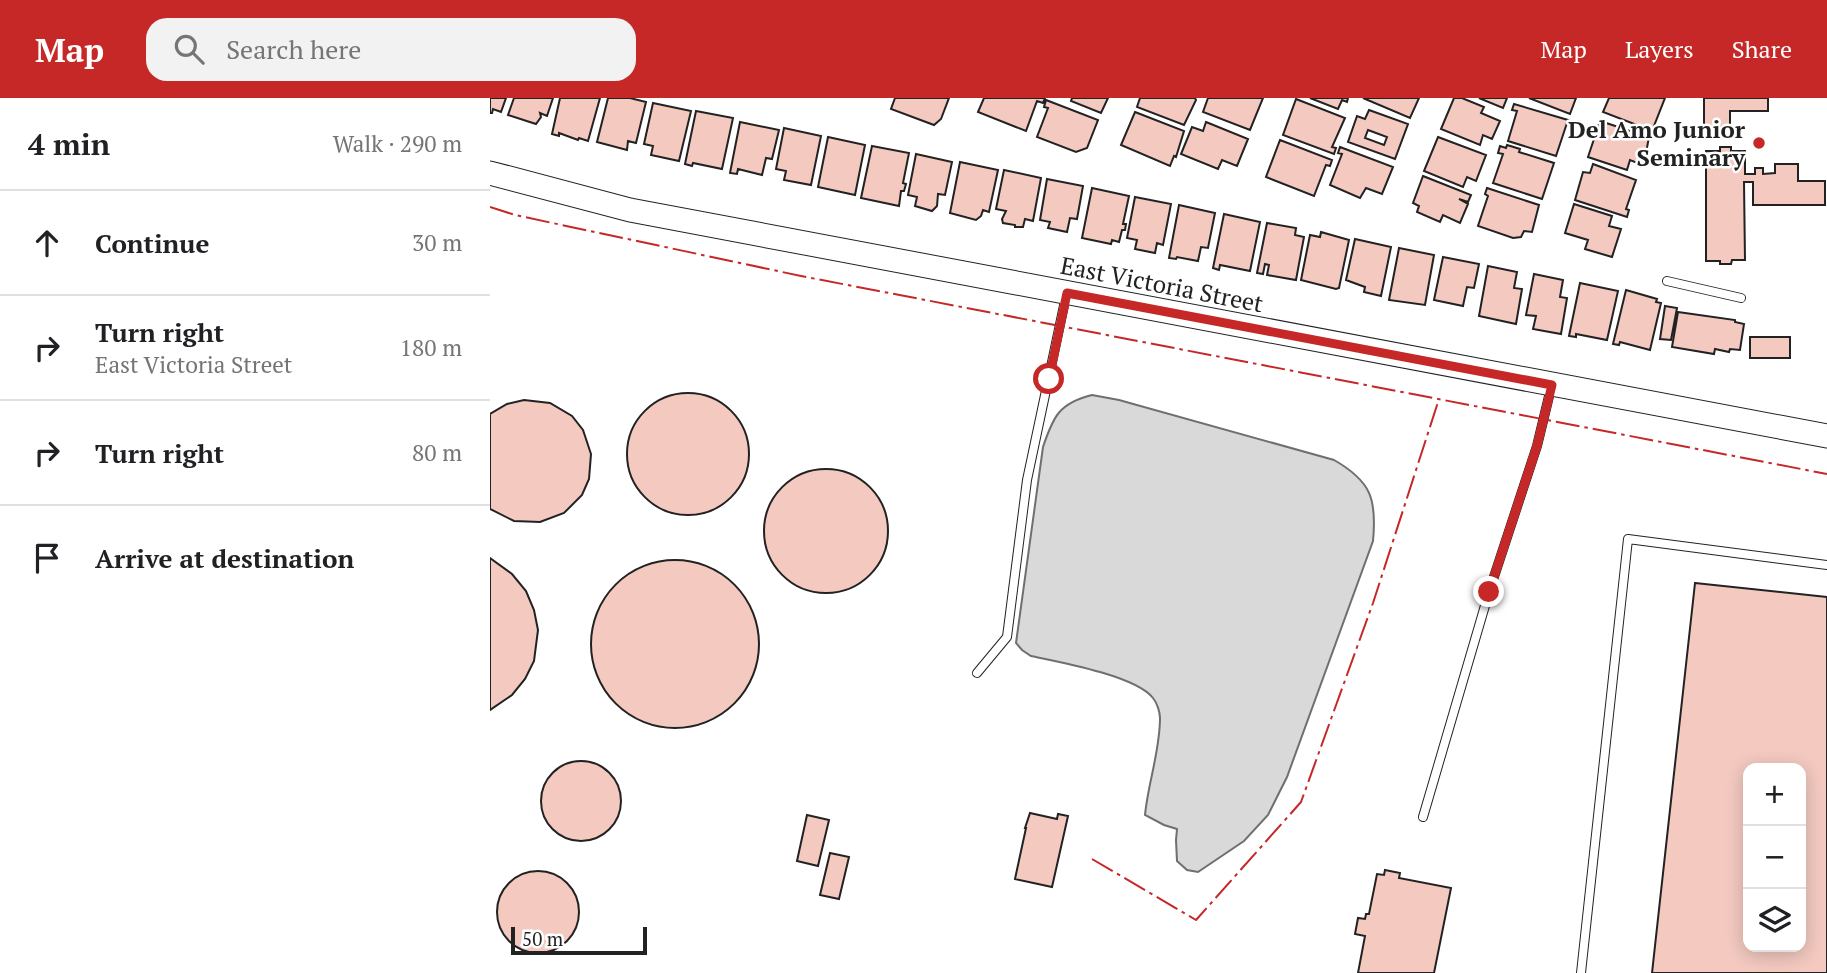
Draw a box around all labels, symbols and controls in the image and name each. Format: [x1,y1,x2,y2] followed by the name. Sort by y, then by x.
[146,18,636,81] search box
[35,28,104,71] text: Map
[170,30,208,68] icon: search
[226,32,361,66] text: Search here
[1540,33,1587,65] text: Map
[1625,33,1694,65] text: Layers
[1732,33,1792,65] text: Share
[1568,113,1746,173] place label: Del Amo Junior Seminary
[28,124,110,164] text: 4 min
[333,128,462,159] text: Walk · 290 m
[1751,135,1767,151] marker: Del Amo Junior Seminary
[28,224,66,262] icon: ahead
[95,226,209,260] text: Continue
[412,227,462,258] text: 30 m
[1058,249,1266,319] street label: East Victoria Street
[95,315,224,349] text: Turn right
[28,329,66,367] icon: right
[400,332,462,363] text: 180 m
[95,349,292,380] text: East Victoria Street
[1033,363,1064,394] route start
[28,434,66,472] icon: right
[95,436,224,470] text: Turn right
[412,437,462,468] text: 80 m
[28,539,66,577] icon: arrive
[95,541,354,575] text: Arrive at destination
[1473,576,1504,607] route end
[1743,763,1806,952] map controls
[1743,763,1806,826] button: +
[1743,826,1806,889] button: −
[1743,889,1806,952] button: layers
[511,924,648,956] scale bar
[522,926,563,951] text: 50 m

